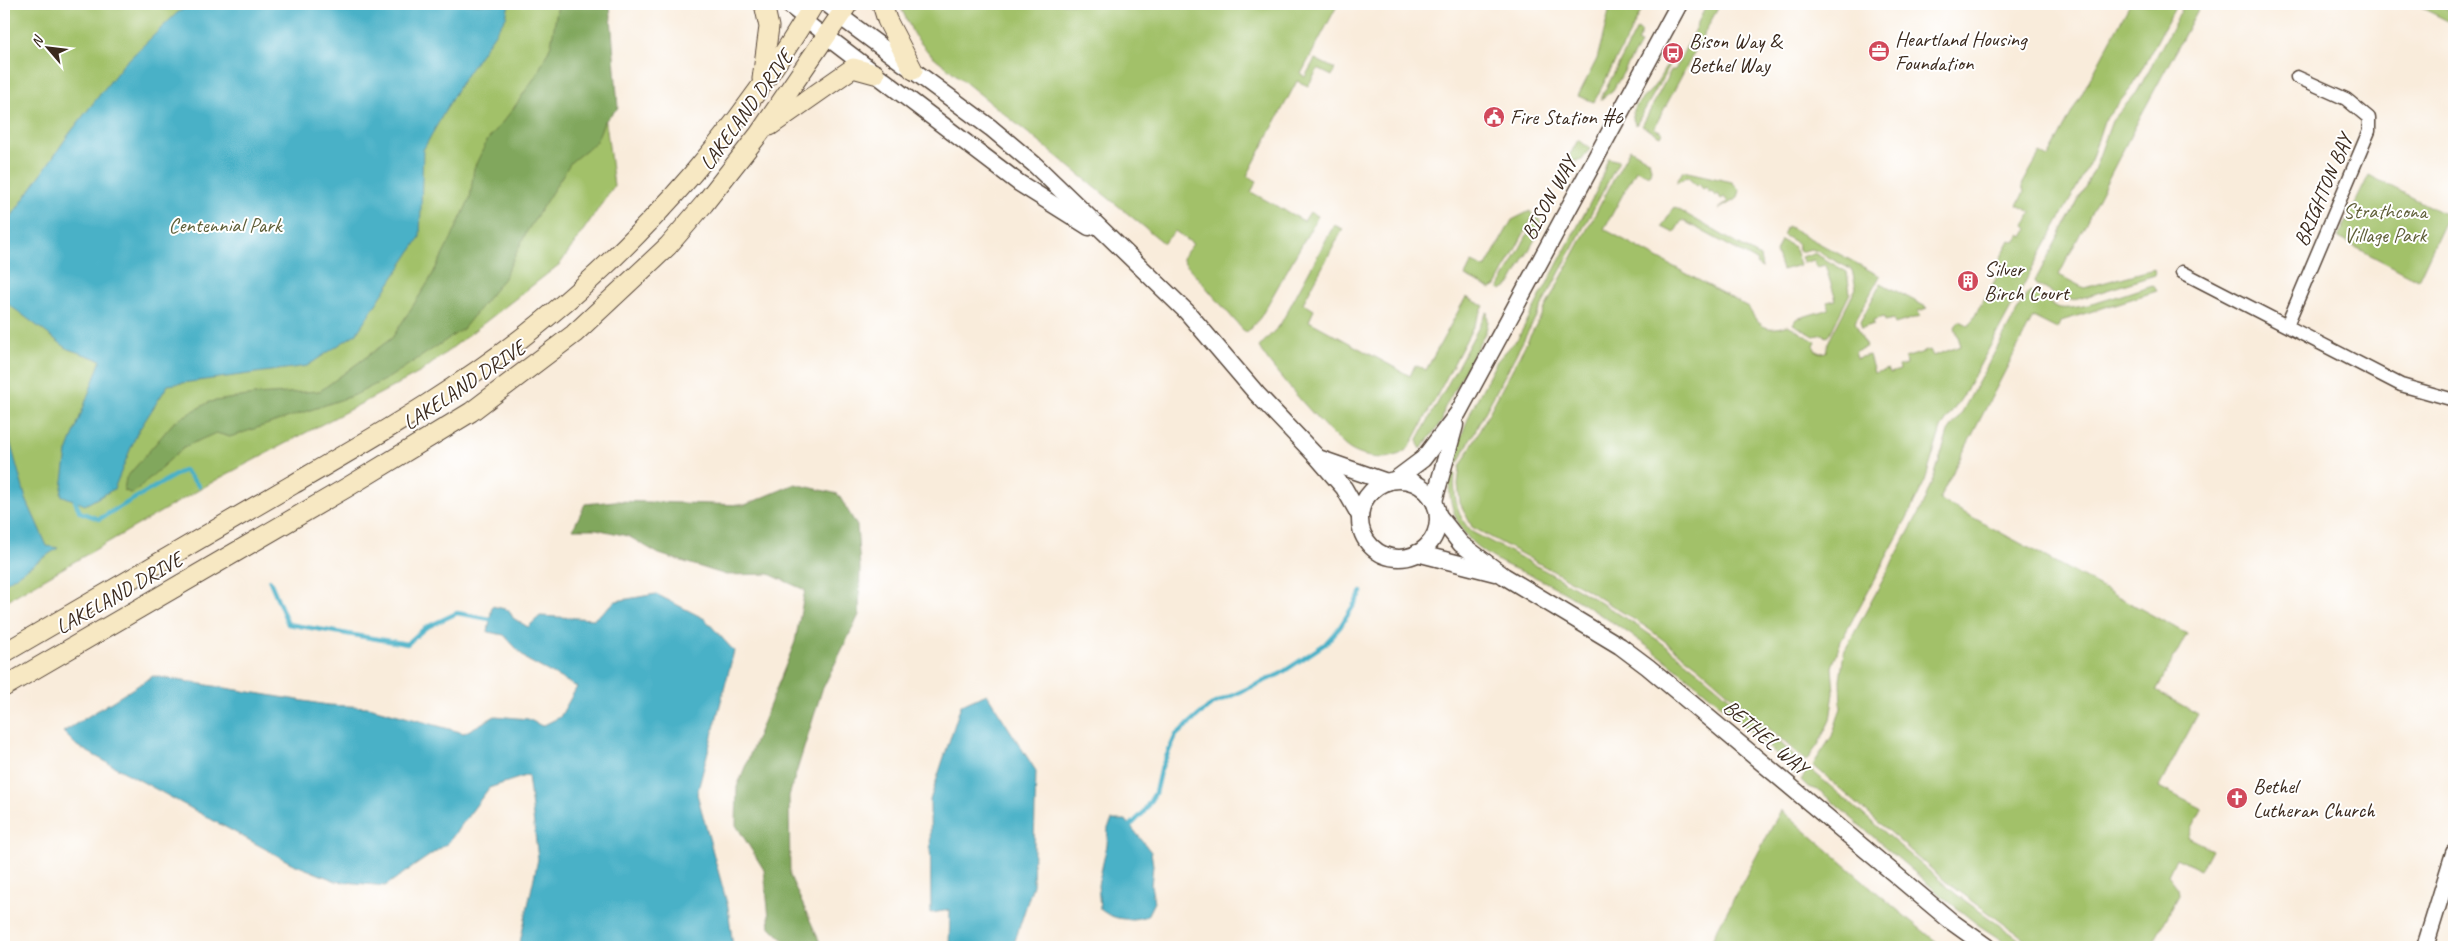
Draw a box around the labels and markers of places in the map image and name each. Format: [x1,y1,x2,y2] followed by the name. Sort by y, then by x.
[1895,26,2028,76] place label: Heartland Housing Foundation
[1689,28,1783,78] place label: Bison Way & Bethel Way
[1867,39,1891,63] office icon: Heartland Housing Foundation
[1661,41,1685,65] bus stop icon: Bison Way & Bethel Way
[1510,104,1623,130] place label: Fire Station #6
[1482,105,1506,129] public building icon: Fire Station #6
[1984,256,2070,306] place label: Silver Birch Court
[1956,269,1980,293] building icon: Silver Birch Court
[2253,773,2376,823] place label: Bethel Lutheran Church
[2225,786,2249,810] church icon: Bethel Lutheran Church

